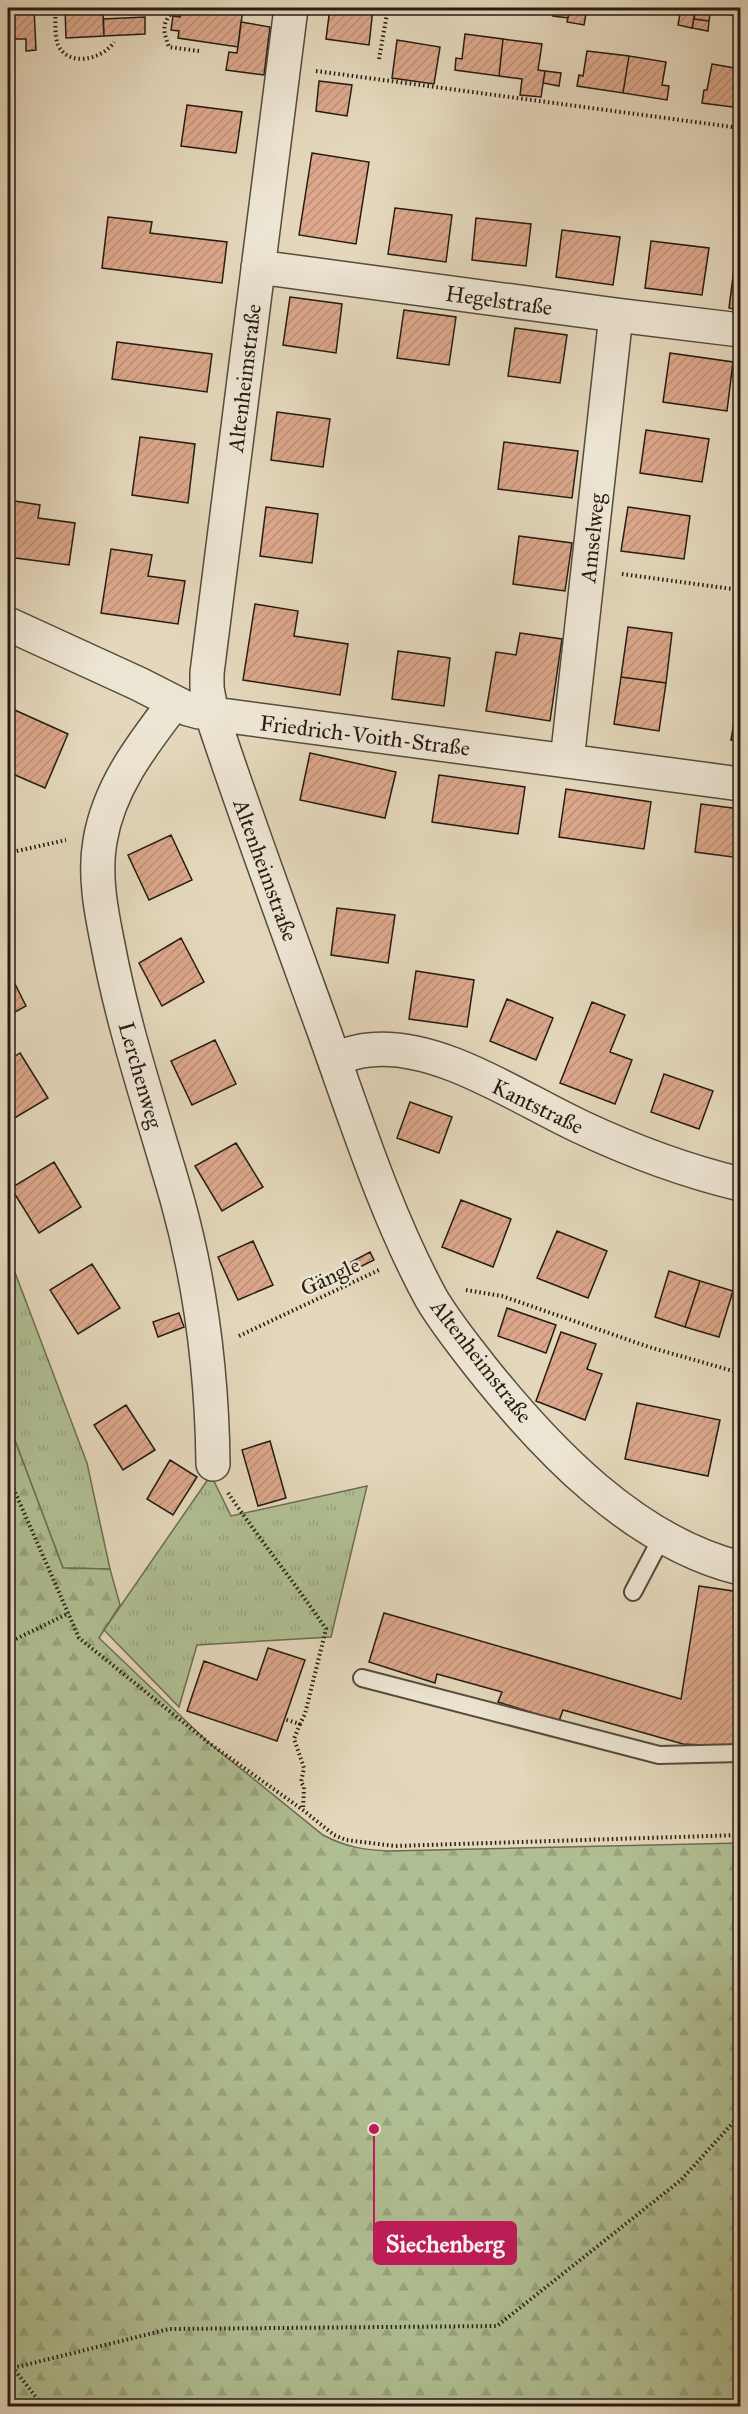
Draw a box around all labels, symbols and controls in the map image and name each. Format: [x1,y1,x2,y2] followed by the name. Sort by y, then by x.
[444,280,554,321] street label: Hegelstraße
[222,302,267,455] street label: Altenheimstraße
[574,491,611,585] street label: Amselweg
[258,709,472,762] street label: Friedrich-Voith-Straße
[227,794,304,945] street label: Altenheimstraße
[112,1019,169,1132] street label: Lerchenweg
[488,1073,588,1140] street label: Kantstraße
[296,1251,364,1302] street label: Gängle
[424,1293,538,1428] street label: Altenheimstraße
[374,2222,516,2264] callout: Siechenberg
[386,2229,505,2259] text: Siechenberg

